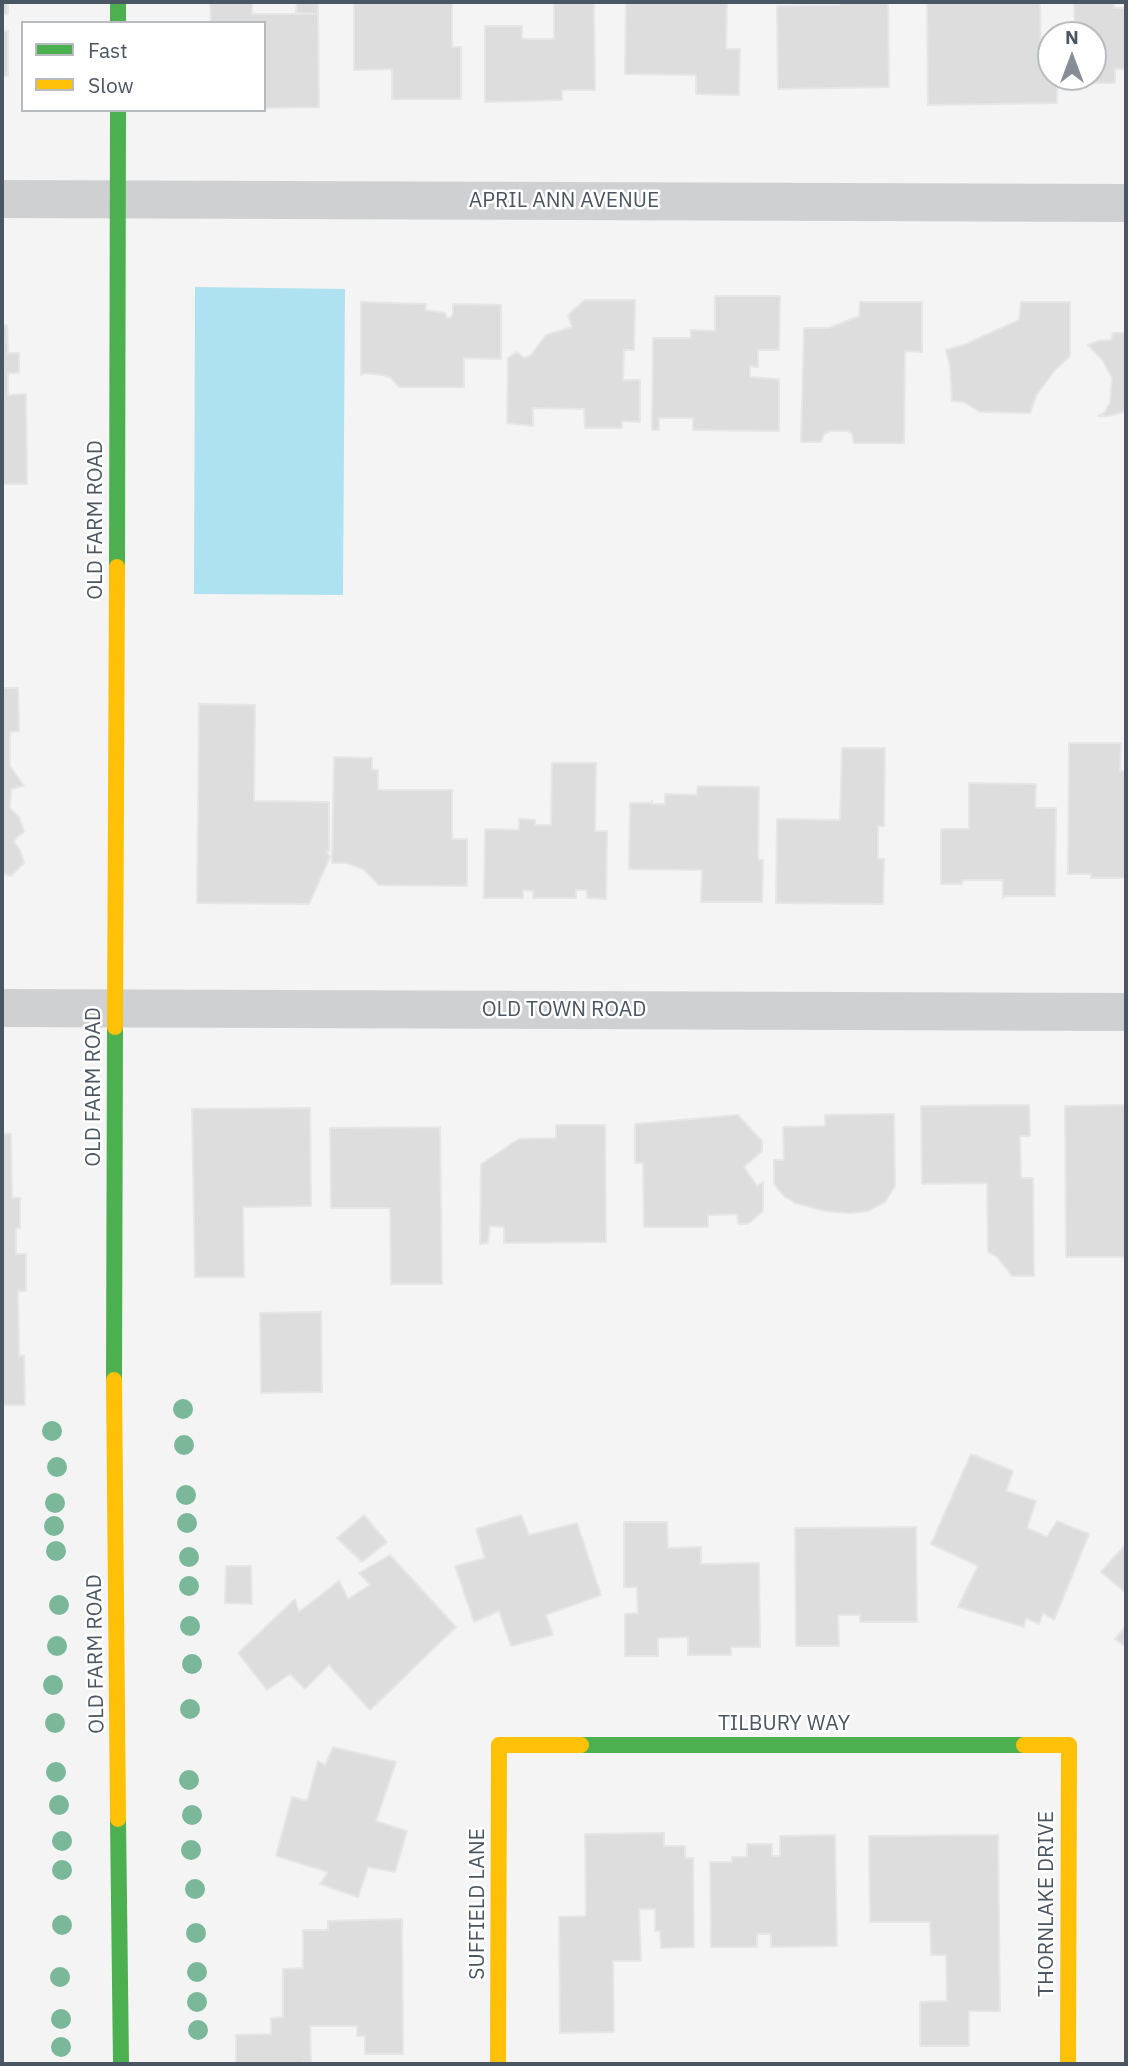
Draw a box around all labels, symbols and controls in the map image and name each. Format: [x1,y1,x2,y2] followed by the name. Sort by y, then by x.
[21,21,266,112] legend
[1037,21,1107,91] north arrow
[1065,25,1079,49] text: N
[88,36,128,64] text: Fast
[88,71,134,99] text: Slow
[469,188,659,214] street label: APRIL ANN AVENUE
[83,440,109,600] street label: OLD FARM ROAD
[482,997,646,1023] street label: OLD TOWN ROAD
[81,1007,107,1167] street label: OLD FARM ROAD
[82,1574,110,1734] street label: OLD FARM ROAD
[718,1711,850,1737] street label: TILBURY WAY
[1034,1811,1060,1997] street label: THORNLAKE DRIVE
[465,1828,491,1980] street label: SUFFIELD LANE

